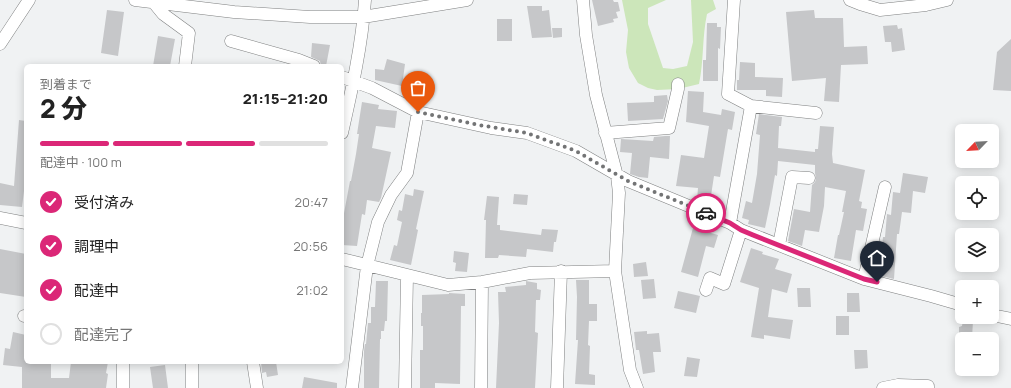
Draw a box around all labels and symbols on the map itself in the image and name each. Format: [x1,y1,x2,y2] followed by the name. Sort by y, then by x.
[401,71,435,112] pin
[955,124,999,168] north arrow
[686,193,726,233] courier
[860,241,894,282] pin

